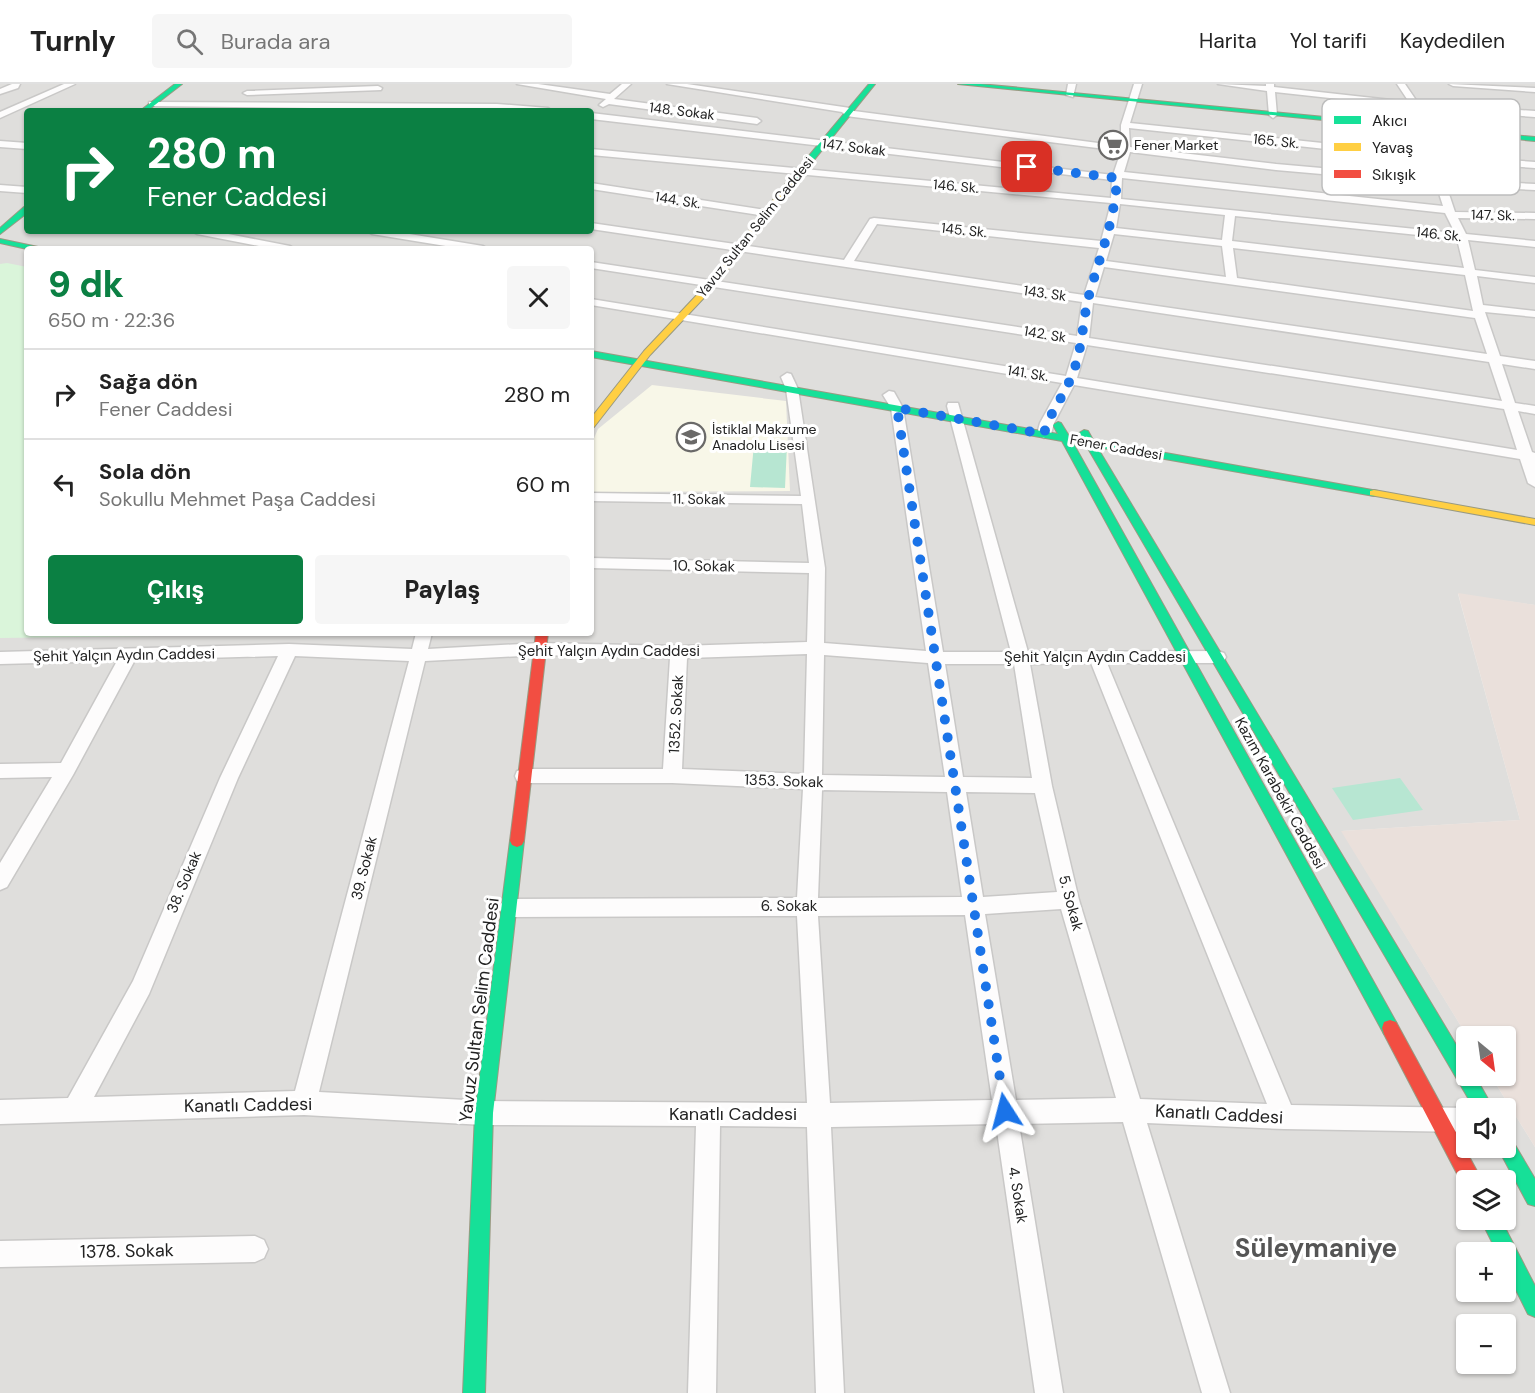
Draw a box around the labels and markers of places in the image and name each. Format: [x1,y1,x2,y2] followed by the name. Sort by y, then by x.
[1097,129,1129,161] supermarket icon: Fener Market
[1134,136,1218,154] place label: Fener Market
[1001,141,1052,192] pin
[712,420,817,454] place label: İstiklal Makzume Anadolu Lisesi
[675,421,707,453] school or university icon: İstiklal Makzume Anadolu Lisesi

